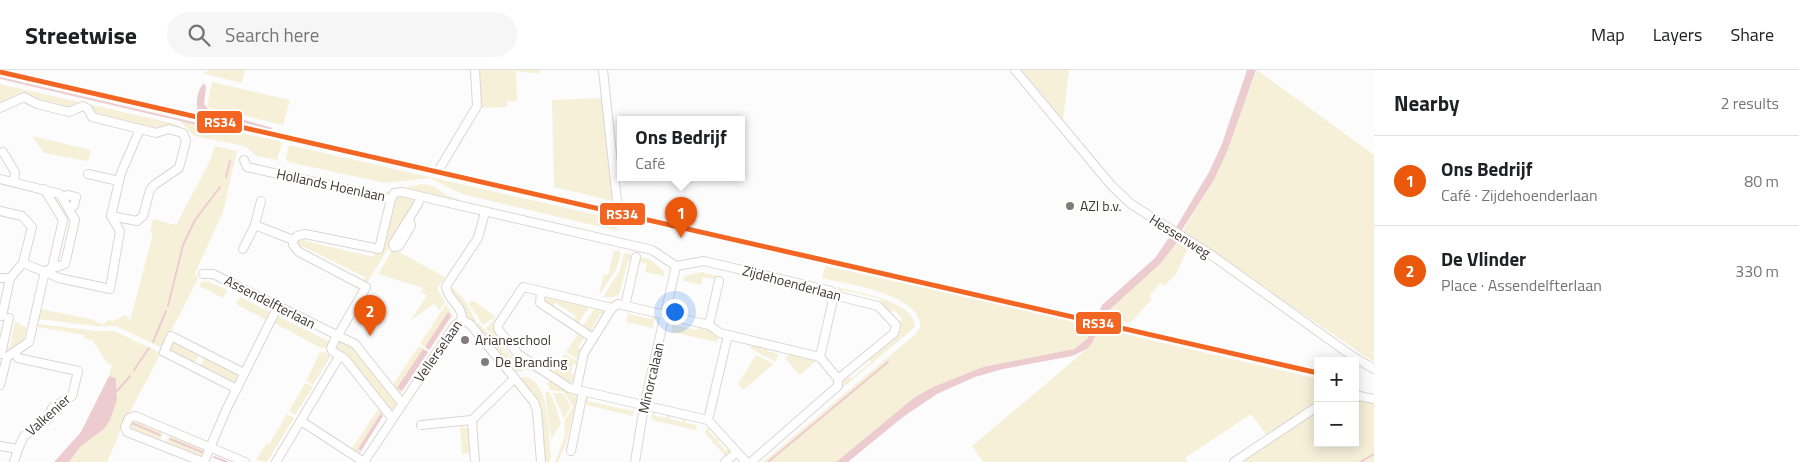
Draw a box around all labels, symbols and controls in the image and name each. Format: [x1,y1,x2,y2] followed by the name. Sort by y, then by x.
[167,12,517,57] search box
[25,17,137,53] text: Streetwise
[225,20,319,49] text: Search here
[185,21,213,49] icon: search
[1591,21,1625,48] text: Map
[1653,21,1702,48] text: Layers
[1730,21,1774,48] text: Share
[1394,87,1459,119] text: Nearby
[1720,91,1779,115] text: 2 results
[196,110,243,134] line badge: RS34
[204,111,236,132] text: RS34
[617,116,745,181] popup
[635,122,727,151] text: Ons Bedrijf
[635,151,665,175] text: Café
[1441,154,1532,183] text: Ons Bedrijf
[275,163,388,206] street label: Hollands Hoenlaan
[1406,169,1414,193] text: 1
[1744,169,1779,193] text: 80 m
[1441,183,1598,207] text: Café · Zijdehoenderlaan
[1080,195,1122,216] place label: AZI b.v.
[665,197,697,238] pin: 1
[1064,200,1076,212] marker: AZI b.v.
[599,202,646,226] line badge: RS34
[606,203,638,224] text: RS34
[1146,208,1215,263] street label: Hessenweg
[1441,244,1526,273] text: De Vlinder
[740,259,844,306] street label: Zijdehoenderlaan
[1406,259,1414,283] text: 2
[1735,259,1779,283] text: 330 m
[221,270,320,334] street label: Assendelfterlaan
[1441,273,1602,297] text: Place · Assendelfterlaan
[354,295,386,336] pin: 2
[662,299,688,325] your location
[1075,311,1122,335] line badge: RS34
[1082,312,1114,333] text: RS34
[408,315,467,386] street label: Vellerselaan
[475,329,551,350] place label: Arianeschool
[459,334,471,346] marker: Arianeschool
[632,340,669,415] street label: Minorcalaan
[495,351,567,372] place label: De Branding
[479,356,491,368] marker: De Branding
[1314,357,1359,447] map controls
[1314,357,1359,402] button: +
[21,389,75,441] street label: Valkenier
[1314,402,1359,447] button: −

